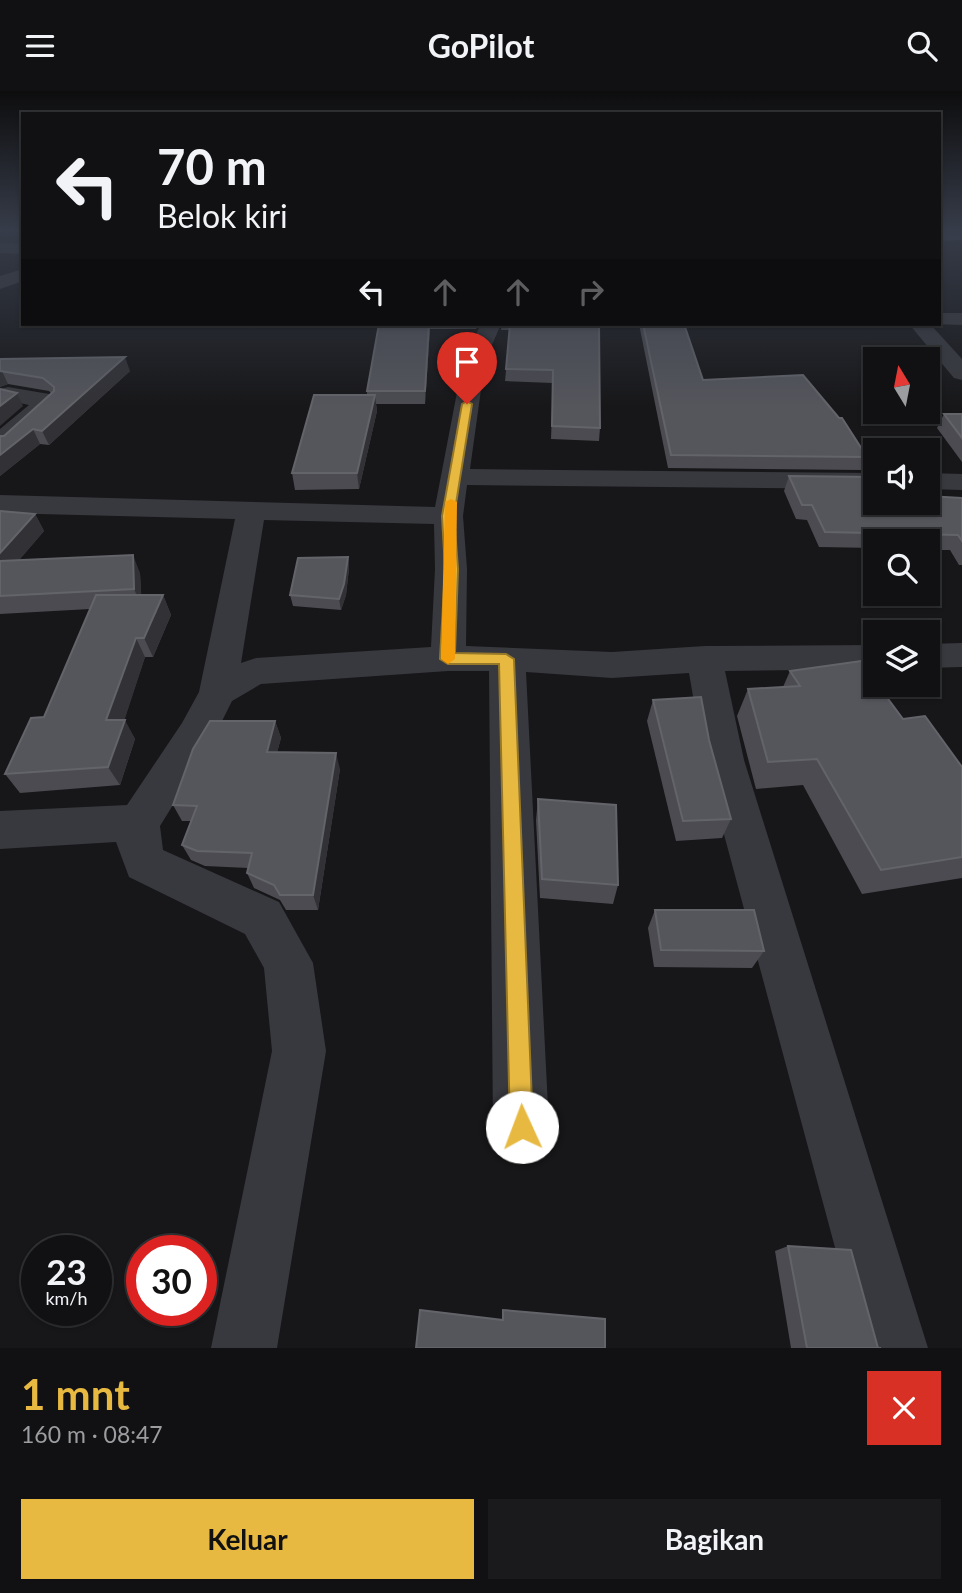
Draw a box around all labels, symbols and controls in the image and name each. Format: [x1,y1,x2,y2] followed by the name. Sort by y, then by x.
[428,26,534,65] text: GoPilot
[21,27,59,65] icon: menu
[903,27,941,65] icon: search
[157,137,267,195] text: 70 m
[42,140,133,231] icon: left
[157,196,288,235] text: Belok kiri
[353,273,391,311] icon: left
[426,273,464,311] icon: ahead
[499,273,537,311] icon: ahead
[572,273,610,311] icon: right
[437,332,497,404] pin
[448,343,486,381] icon: arrive
[863,347,940,423] north arrow
[863,347,940,697] map controls
[863,438,940,515] button: sound
[863,529,940,606] button: search
[863,620,940,697] button: layers
[485,1090,559,1164] position arrow
[126,1235,217,1326] speed limit sign: 30
[46,1250,87,1292] text: 23
[45,1287,88,1309] text: km/h
[21,1369,130,1419] text: 1 mnt
[867,1371,941,1445] button: close
[21,1420,163,1448] text: 160 m · 08:47
[21,1499,474,1579] button: Keluar
[488,1499,941,1579] button: Bagikan

